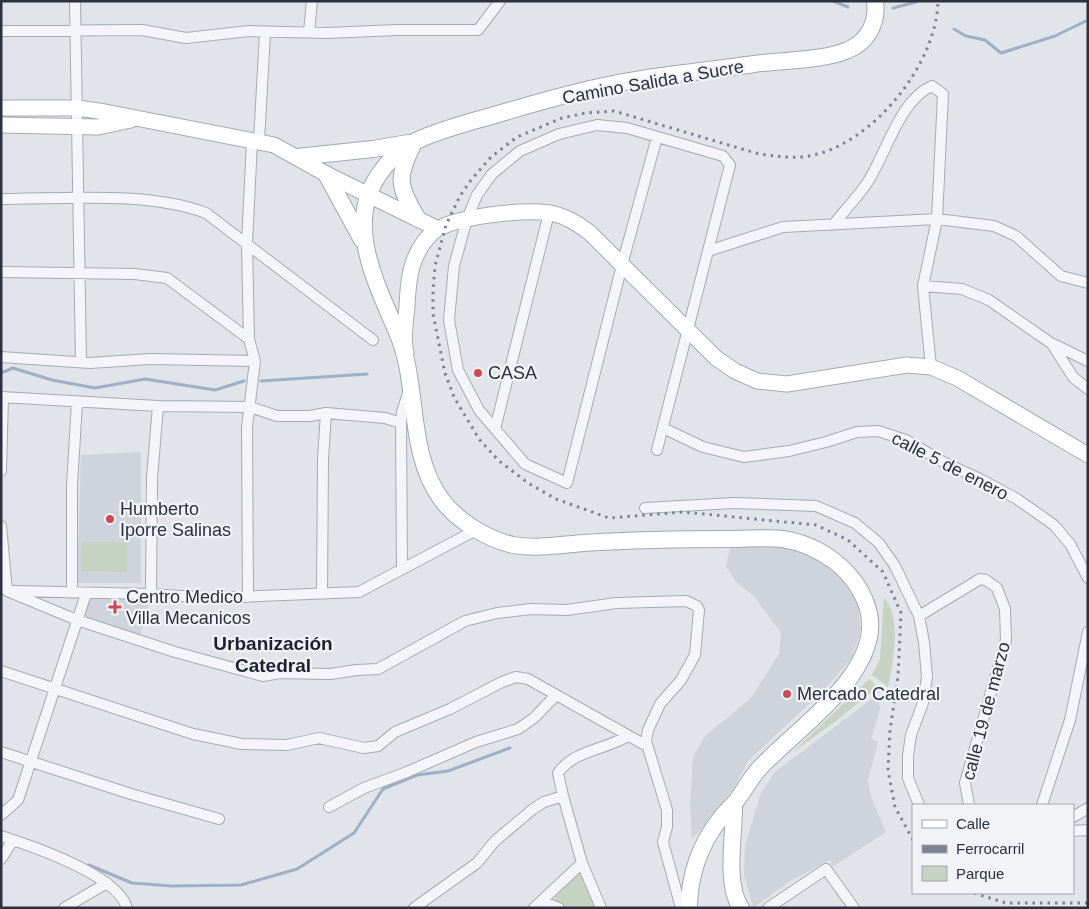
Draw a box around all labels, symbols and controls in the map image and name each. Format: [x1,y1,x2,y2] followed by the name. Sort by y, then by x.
[561,56,745,108] street label: Camino Salida a Sucre
[488,363,537,383] place label: CASA
[472,367,484,379] marker: CASA
[888,428,1012,504] street label: calle 5 de enero
[120,499,231,540] place label: Humberto Iporre Salinas
[104,513,116,525] marker: Humberto Iporre Salinas
[126,587,251,628] place label: Centro Medico Villa Mecanicos
[108,600,122,614] marker: Centro Medico Villa Mecanicos
[213,633,333,676] district label: Urbanización Catedral
[958,640,1014,782] street label: calle 19 de marzo
[797,684,940,704] place label: Mercado Catedral
[781,688,793,700] marker: Mercado Catedral
[912,804,1074,894] legend
[956,815,990,832] text: Calle
[956,840,1024,857] text: Ferrocarril
[956,865,1004,882] text: Parque

